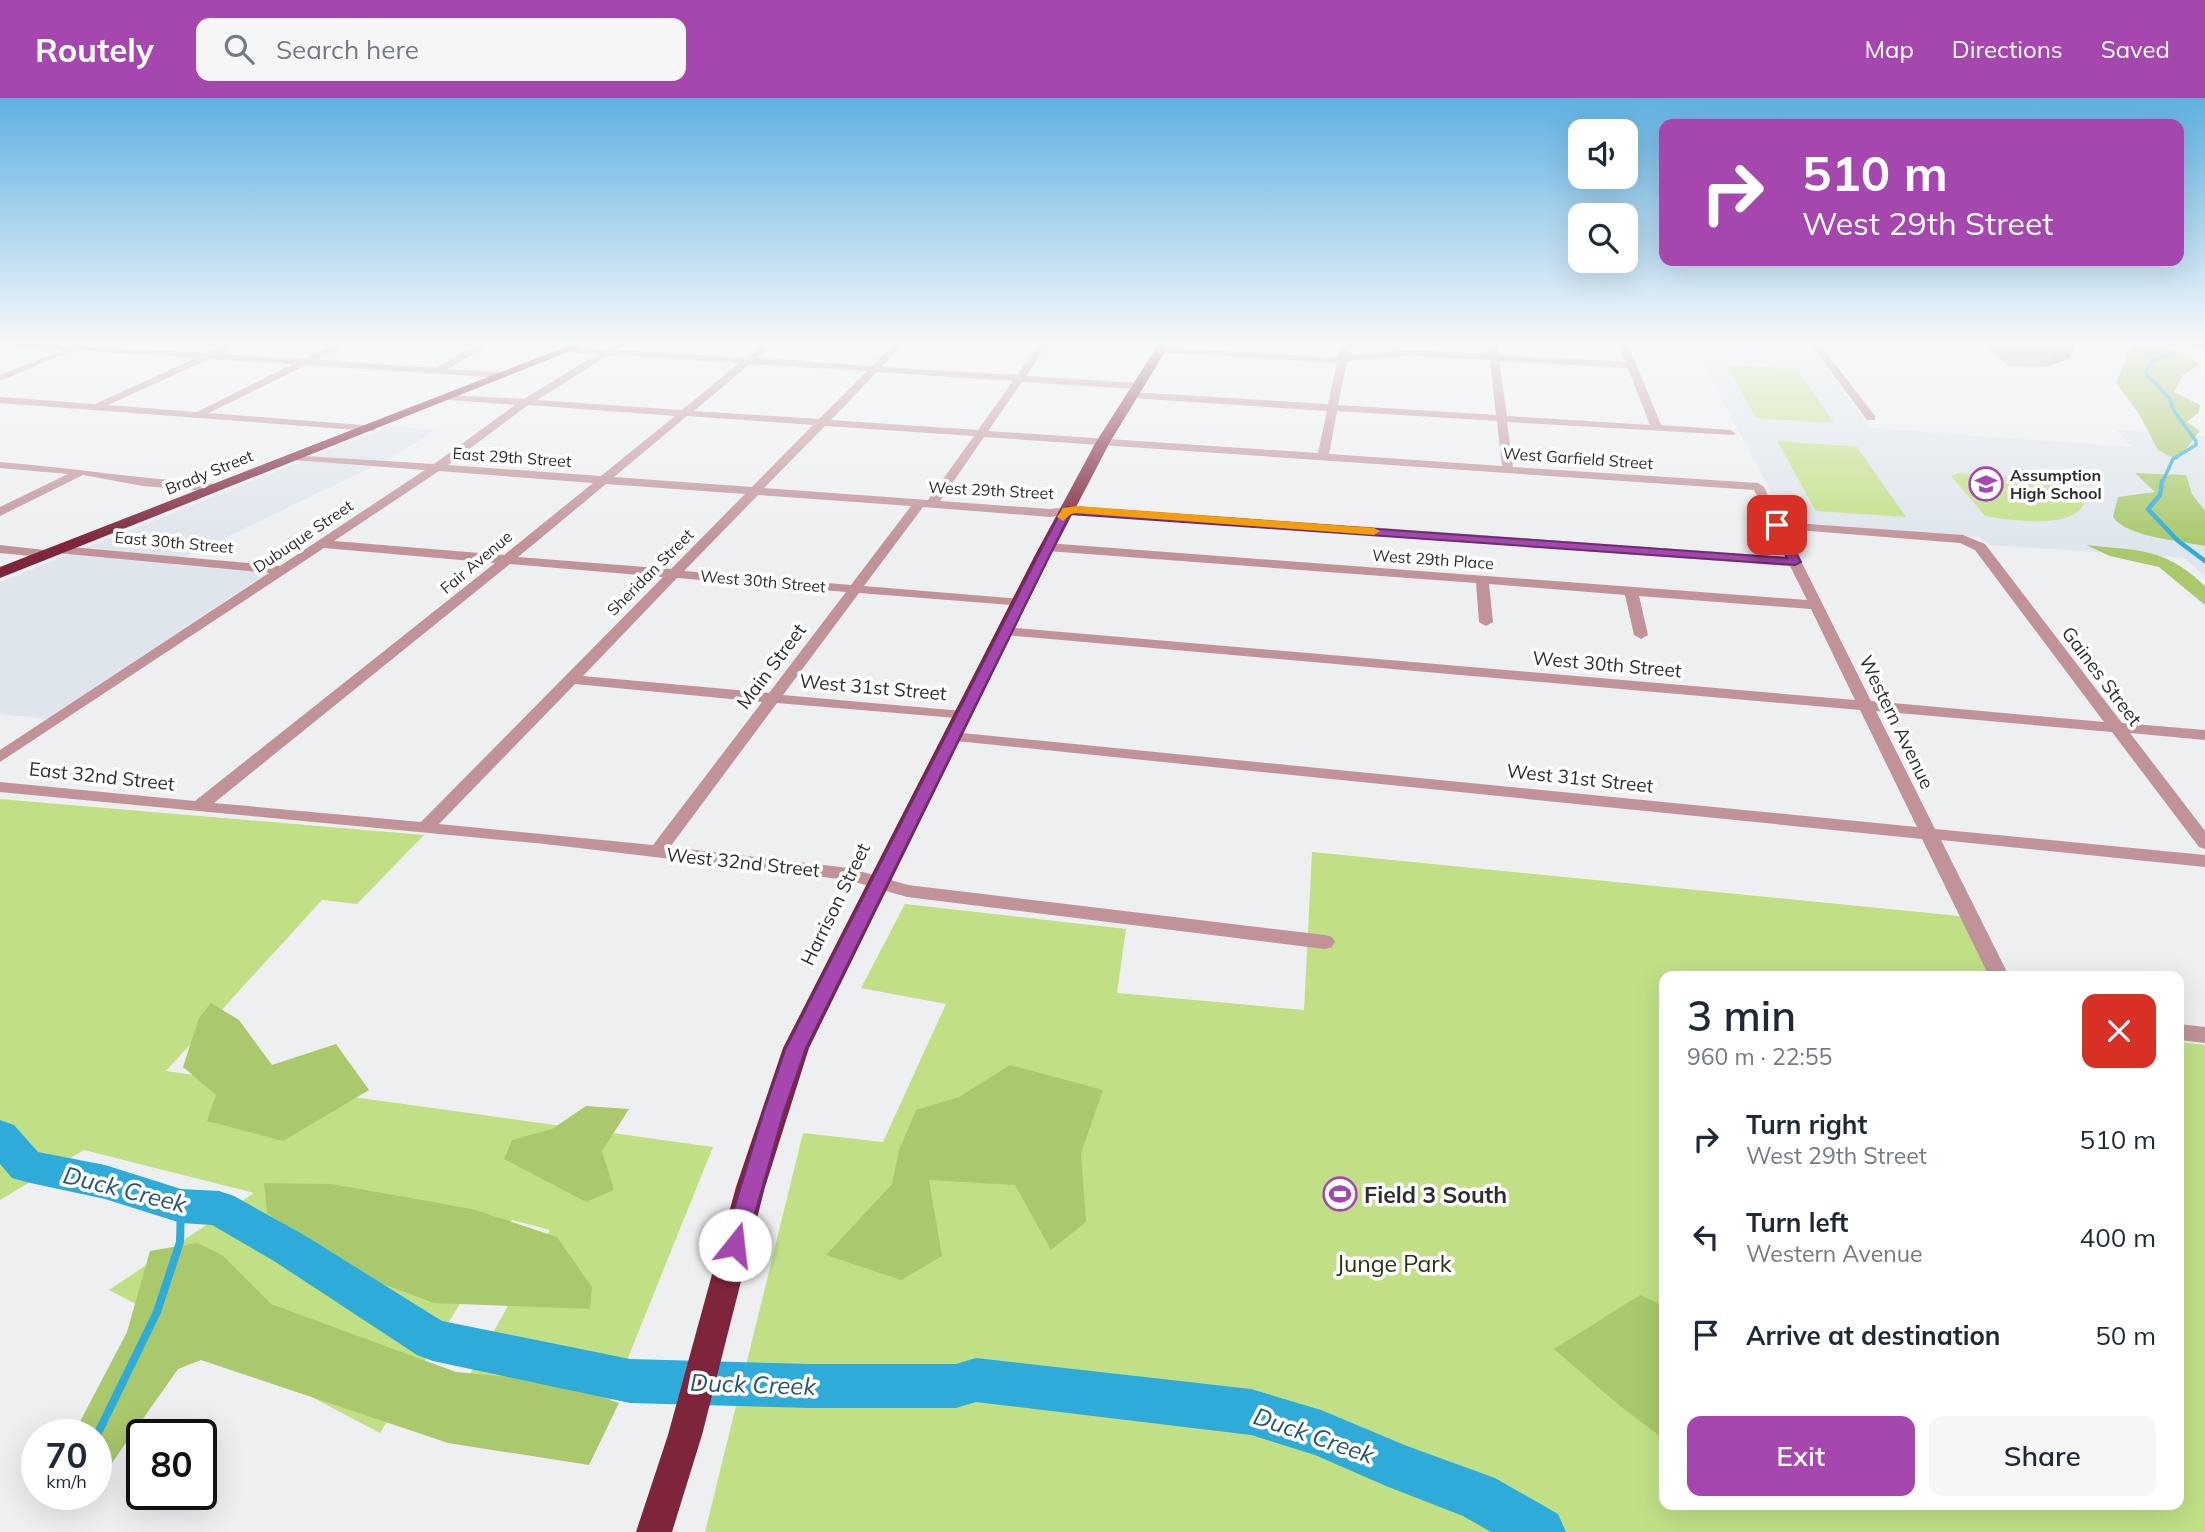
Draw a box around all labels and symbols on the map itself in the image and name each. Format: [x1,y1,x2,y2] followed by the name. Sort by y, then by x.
[452,443,573,471] street label: East 29th Street
[1502,443,1654,473] street label: West Garfield Street
[162,445,256,499] street label: Brady Street
[1967,465,2005,503] school or university icon: Assumption High School
[2010,465,2102,503] place label: Assumption High School
[928,477,1055,503] street label: West 29th Street
[249,495,357,577] street label: Dubuque Street
[1747,495,1807,555] pin
[602,524,698,620] street label: Sheridan Street
[436,526,516,598] street label: Fair Avenue
[114,527,235,557] street label: East 30th Street
[1372,545,1494,573] street label: West 29th Place
[699,566,827,596] street label: West 30th Street
[731,618,811,713] street label: Main Street
[2057,622,2147,731] street label: Gaines Street
[1532,646,1683,682] street label: West 30th Street
[1854,651,1940,793] street label: Western Avenue
[798,669,948,705] street label: West 31st Street
[28,756,176,796] street label: East 32nd Street
[1505,758,1655,798] street label: West 31st Street
[795,839,875,969] street label: Harrison Street
[665,842,821,882] street label: West 32nd Street
[60,1159,190,1219] water label: Duck Creek
[1321,1175,1359,1213] sports icon: Field 3 South
[1364,1180,1507,1209] place label: Field 3 South
[698,1208,772,1282] position arrow
[1336,1249,1453,1278] park label: Junge Park
[690,1367,817,1401] water label: Duck Creek
[1250,1400,1379,1470] water label: Duck Creek
[126,1419,217,1510] speed limit sign: 80

